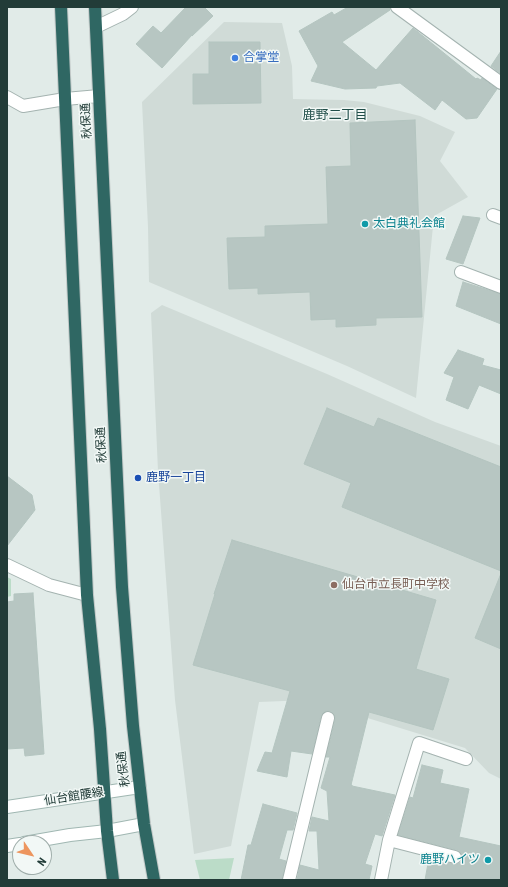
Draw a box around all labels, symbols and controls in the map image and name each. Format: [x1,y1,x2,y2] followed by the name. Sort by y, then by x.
[243,51,279,65] place label: 合掌堂
[230,53,240,63] marker: 合掌堂
[79,103,95,139] street label: 秋保通
[303,108,367,124] district label: 鹿野二丁目
[373,217,445,231] place label: 太白典礼会館
[360,219,370,229] marker: 太白典礼会館
[94,427,110,463] street label: 秋保通
[146,471,206,485] place label: 鹿野一丁目
[133,473,143,483] marker: 鹿野一丁目
[342,578,450,592] place label: 仙台市立長町中学校
[329,580,339,590] marker: 仙台市立長町中学校
[115,750,133,788] street label: 秋保通
[43,785,105,809] street label: 仙台館腰線
[12,835,52,875] north arrow
[420,853,480,867] place label: 鹿野ハイツ
[34,855,49,868] text: N
[483,855,493,865] marker: 鹿野ハイツ

